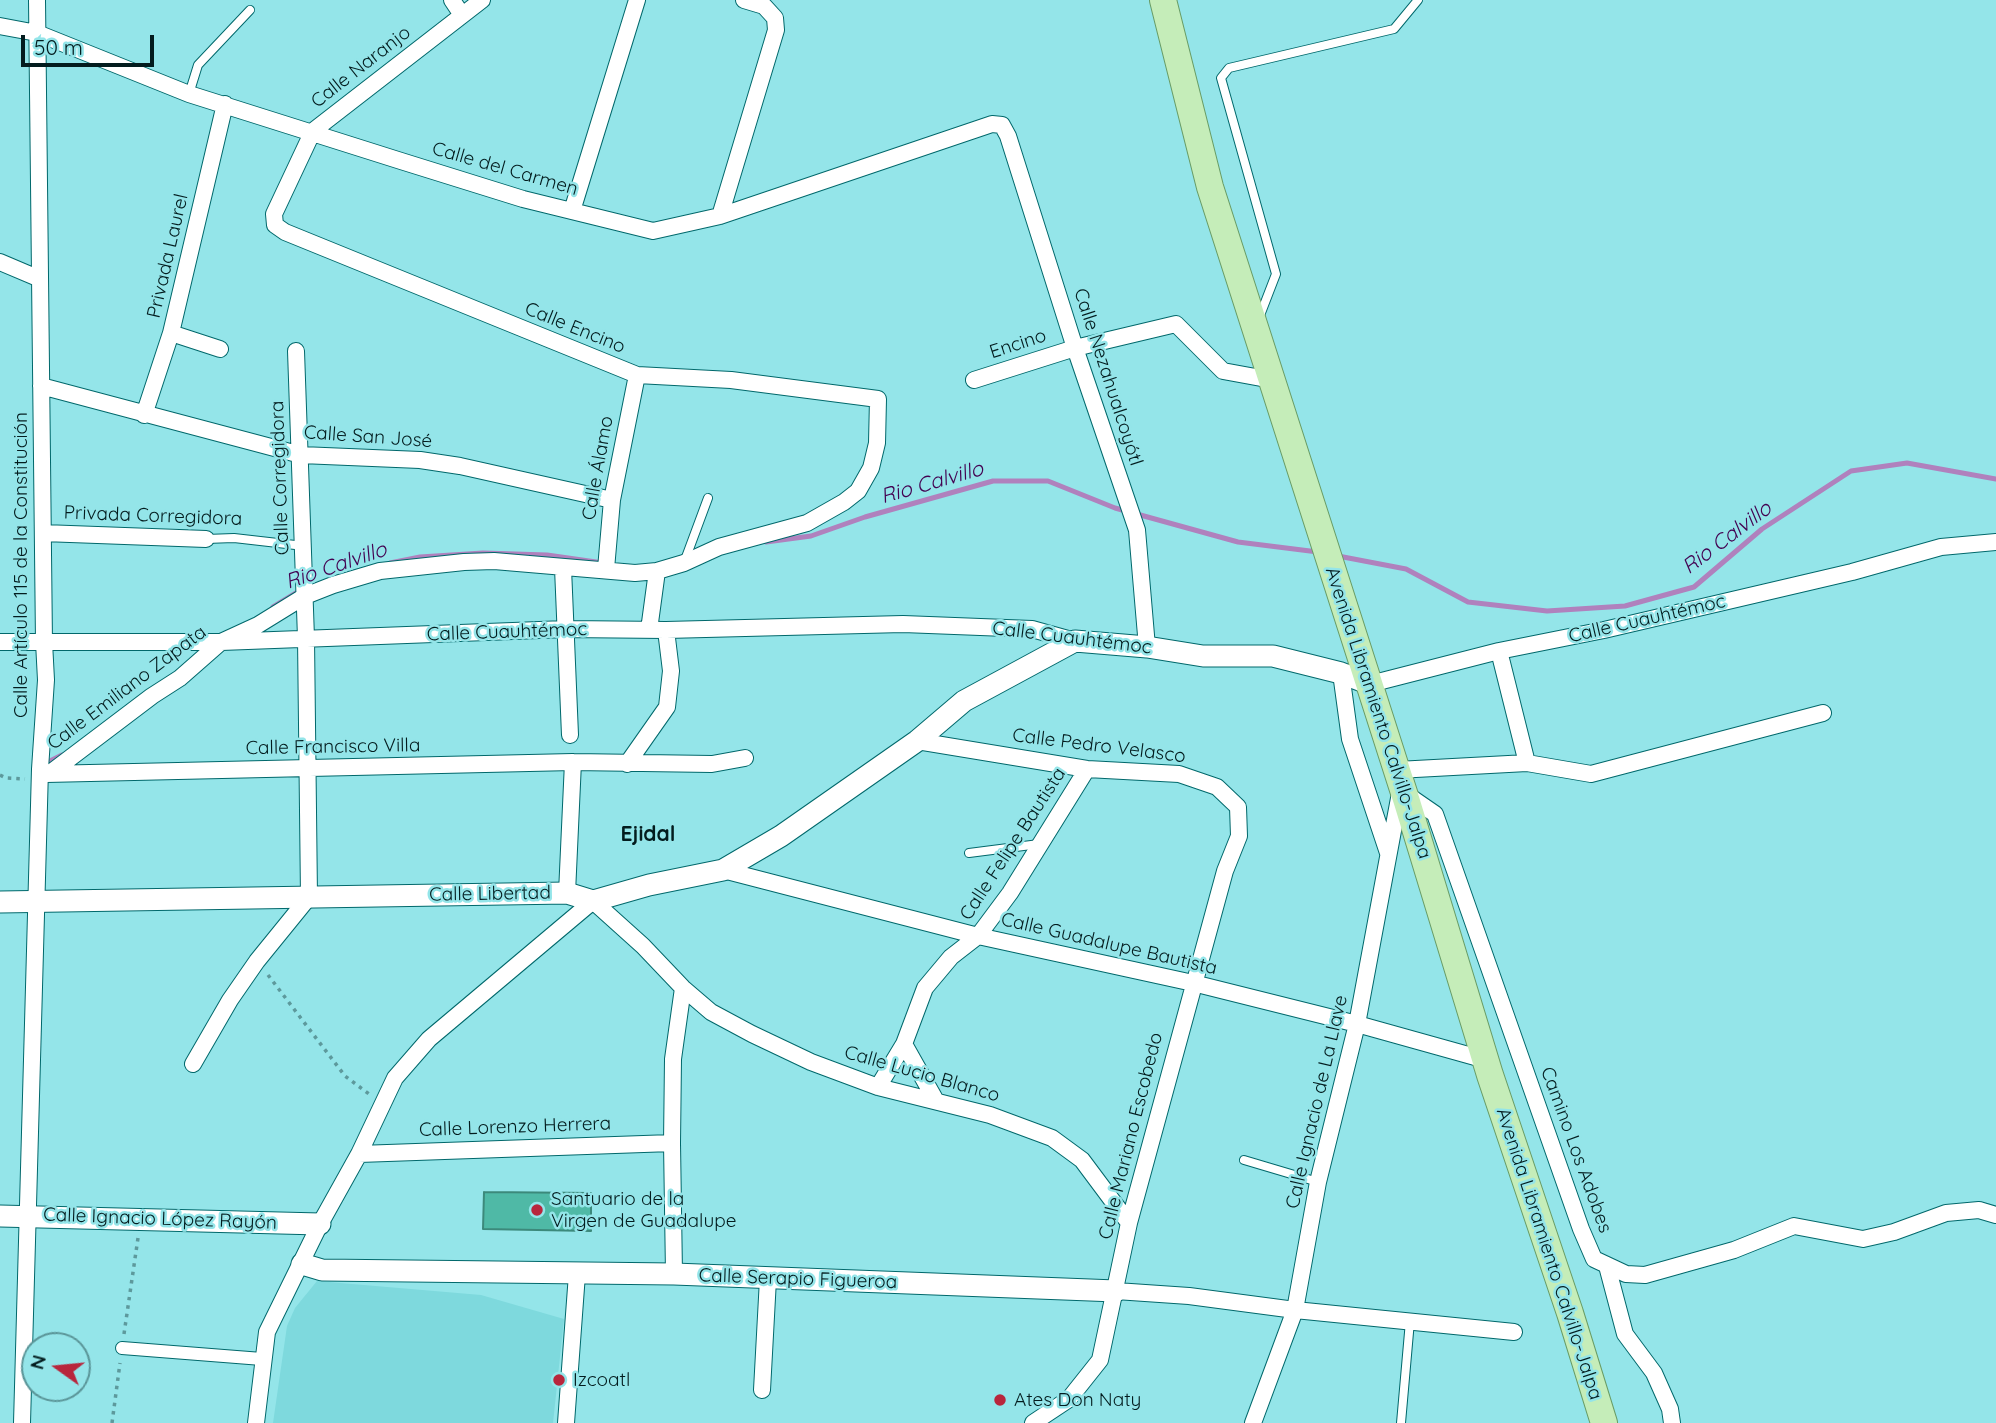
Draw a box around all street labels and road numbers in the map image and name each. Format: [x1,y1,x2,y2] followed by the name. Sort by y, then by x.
[307,21,415,113] street label: Calle Naranjo
[430,137,580,201] street label: Calle del Carmen
[143,192,193,320] street label: Privada Laurel
[1069,285,1147,469] street label: Calle Nezahualcoyótl
[521,297,629,359] street label: Calle Encino
[987,324,1049,364] street label: Encino
[266,400,294,556] street label: Calle Corregidora
[10,412,32,718] street label: Calle Artículo 115 de la Constitución
[578,414,618,522] street label: Calle Álamo
[303,421,433,453] street label: Calle San José
[63,501,243,531] street label: Privada Corregidora
[1320,564,1436,862] street label: Avenida Libramiento Calvillo-Jalpa
[1566,590,1728,648] street label: Calle Cuauhtémoc
[991,617,1153,659] street label: Calle Cuauhtémoc
[427,618,587,646] street label: Calle Cuauhtémoc
[43,621,211,755] street label: Calle Emiliano Zapata
[1011,724,1187,768] street label: Calle Pedro Velasco
[245,734,421,760] street label: Calle Francisco Villa
[955,763,1071,925] street label: Calle Felipe Bautista
[429,882,551,906] street label: Calle Libertad
[999,908,1219,980] street label: Calle Guadalupe Bautista
[1281,993,1353,1211] street label: Calle Ignacio de La Llave
[1094,1030,1168,1242] street label: Calle Mariano Escobedo
[842,1041,1002,1107] street label: Calle Lucio Blanco
[1535,1064,1617,1236] street label: Camino Los Adobes
[1491,1105,1607,1403] street label: Avenida Libramiento Calvillo-Jalpa
[419,1112,611,1142] street label: Calle Lorenzo Herrera
[43,1204,277,1234] street label: Calle Ignacio López Rayón
[698,1264,898,1294] street label: Calle Serapio Figueroa

